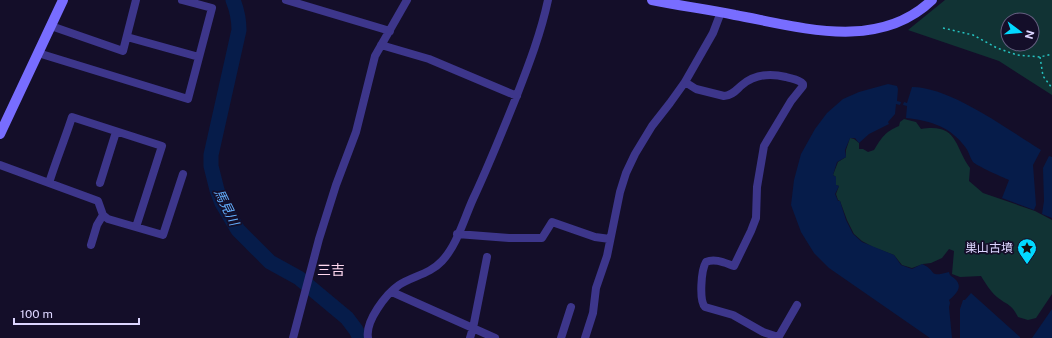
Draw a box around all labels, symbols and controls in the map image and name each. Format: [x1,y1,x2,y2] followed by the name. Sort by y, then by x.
[1000,12,1040,52] north arrow
[1023,29,1037,41] text: N
[211,186,243,230] water label: 馬見川
[1016,237,1038,265] place icon: 巣山古墳
[965,241,1013,255] place label: 巣山古墳
[317,262,345,278] district label: 三吉
[14,300,139,326] scale bar
[20,307,53,321] text: 100 m

